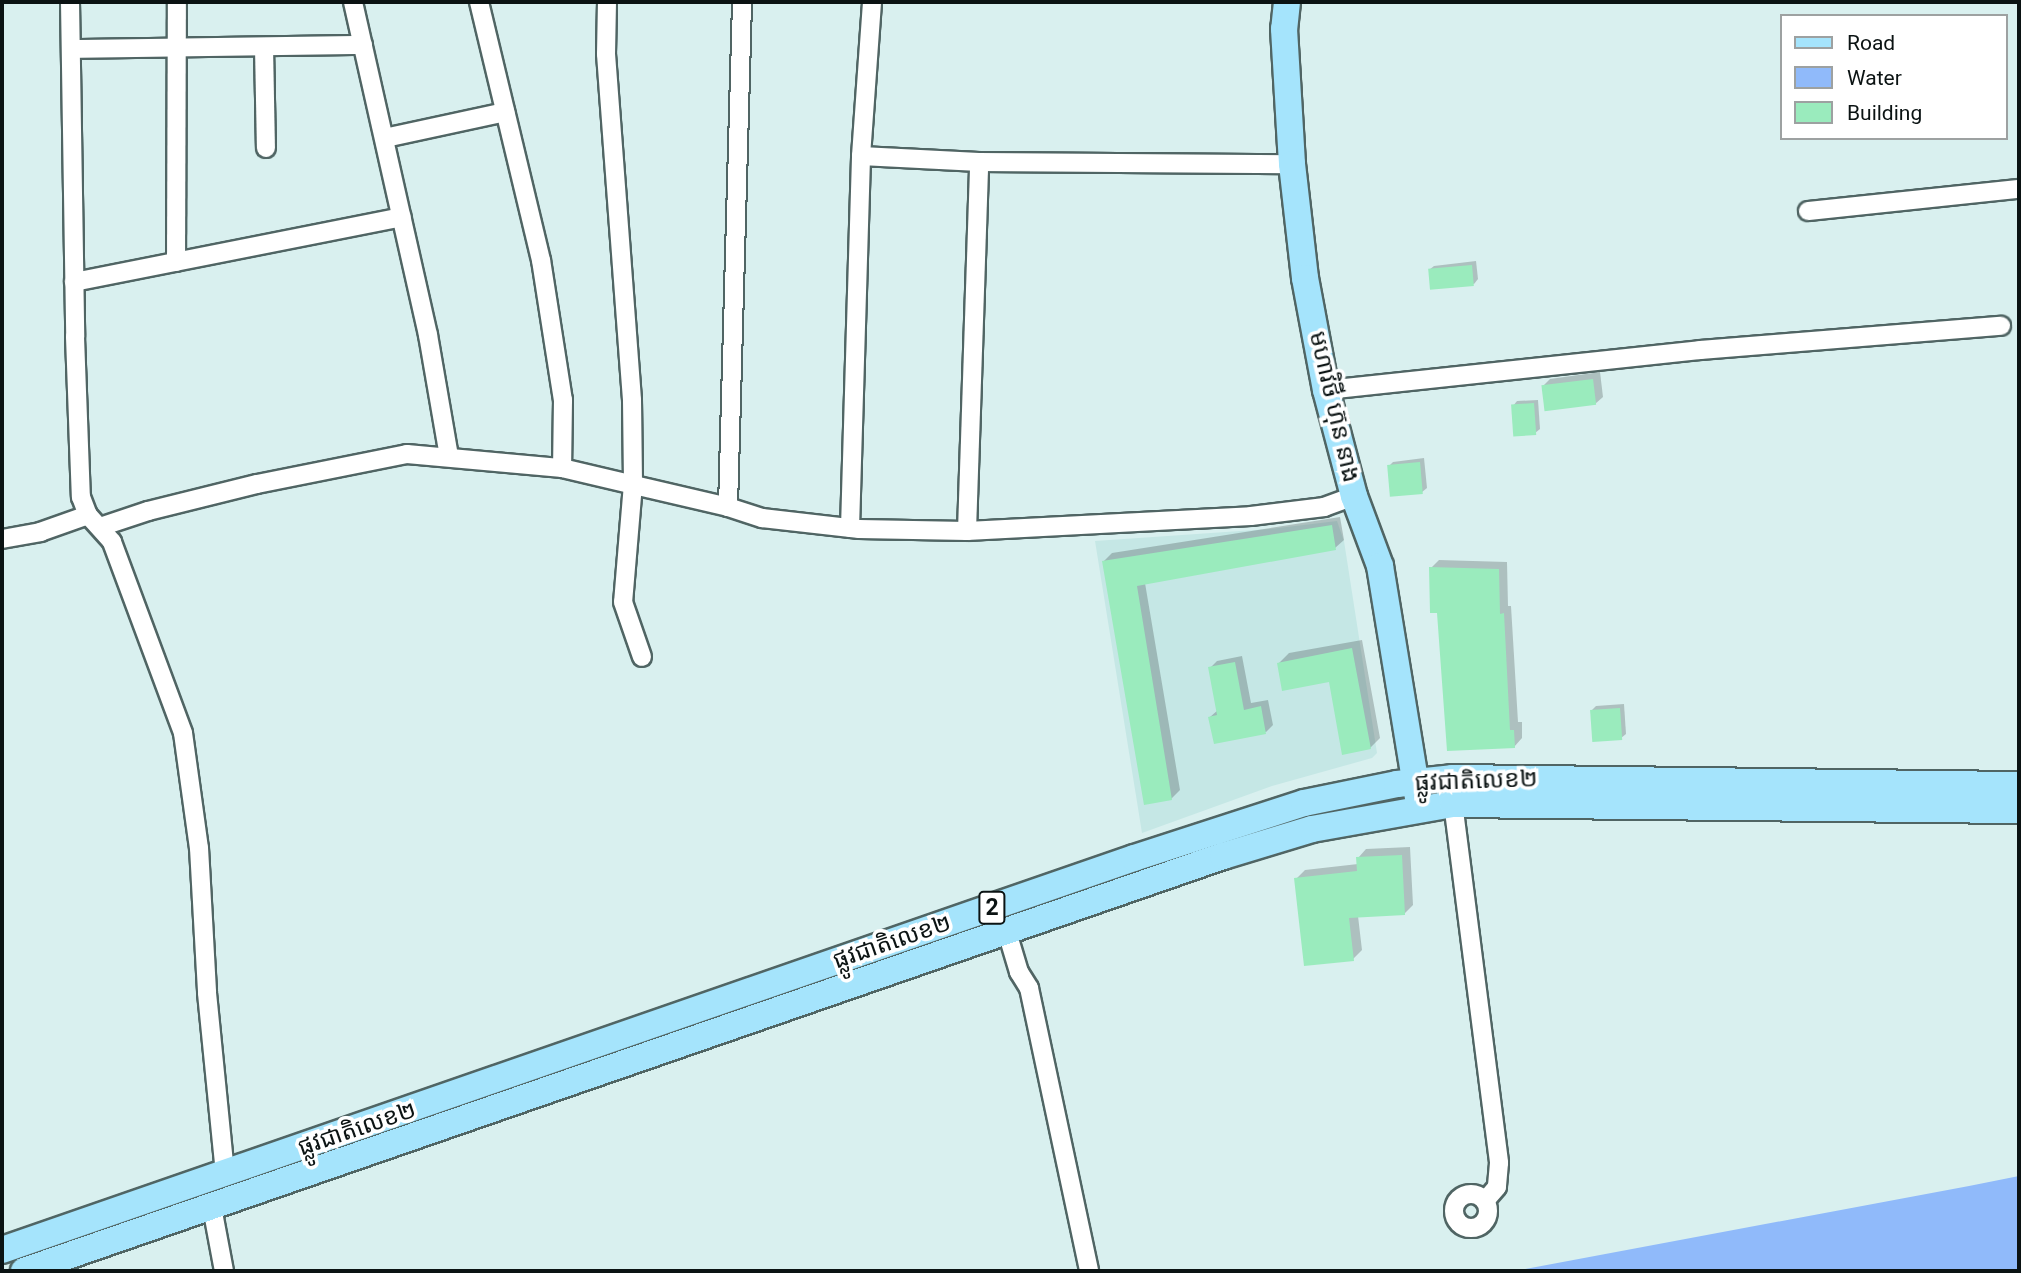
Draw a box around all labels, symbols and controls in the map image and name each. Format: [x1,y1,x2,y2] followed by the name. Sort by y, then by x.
[1780,14,2007,140] legend
[1847,31,1895,55] text: Road
[1847,66,1902,90] text: Water
[1847,101,1922,125] text: Building
[1303,329,1365,485] street label: មហាវិថី ហ៊ុន នាង
[1414,764,1538,798] street label: ផ្លូវជាតិលេខ២
[978,888,1006,928] road number: 2
[829,908,955,976] street label: ផ្លូវជាតិលេខ២
[294,1095,420,1163] street label: ផ្លូវជាតិលេខ២

